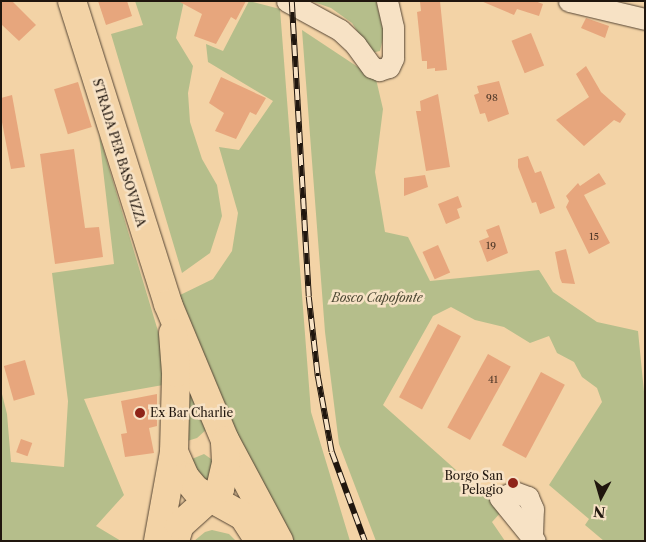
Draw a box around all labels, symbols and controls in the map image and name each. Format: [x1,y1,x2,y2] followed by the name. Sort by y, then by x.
[89,77,149,229] street label: STRADA PER BASOVIZZA
[486,92,498,104] house number: 98
[589,231,599,243] house number: 15
[486,240,496,252] house number: 19
[331,291,423,305] park label: Bosco Capofonte
[488,374,498,386] house number: 41
[150,406,234,420] place label: Ex Bar Charlie
[134,407,146,419] marker: Ex Bar Charlie
[444,469,503,497] place label: Borgo San Pelagio
[576,472,626,522] north arrow
[507,477,519,489] marker: Borgo San Pelagio
[592,502,606,522] text: N

